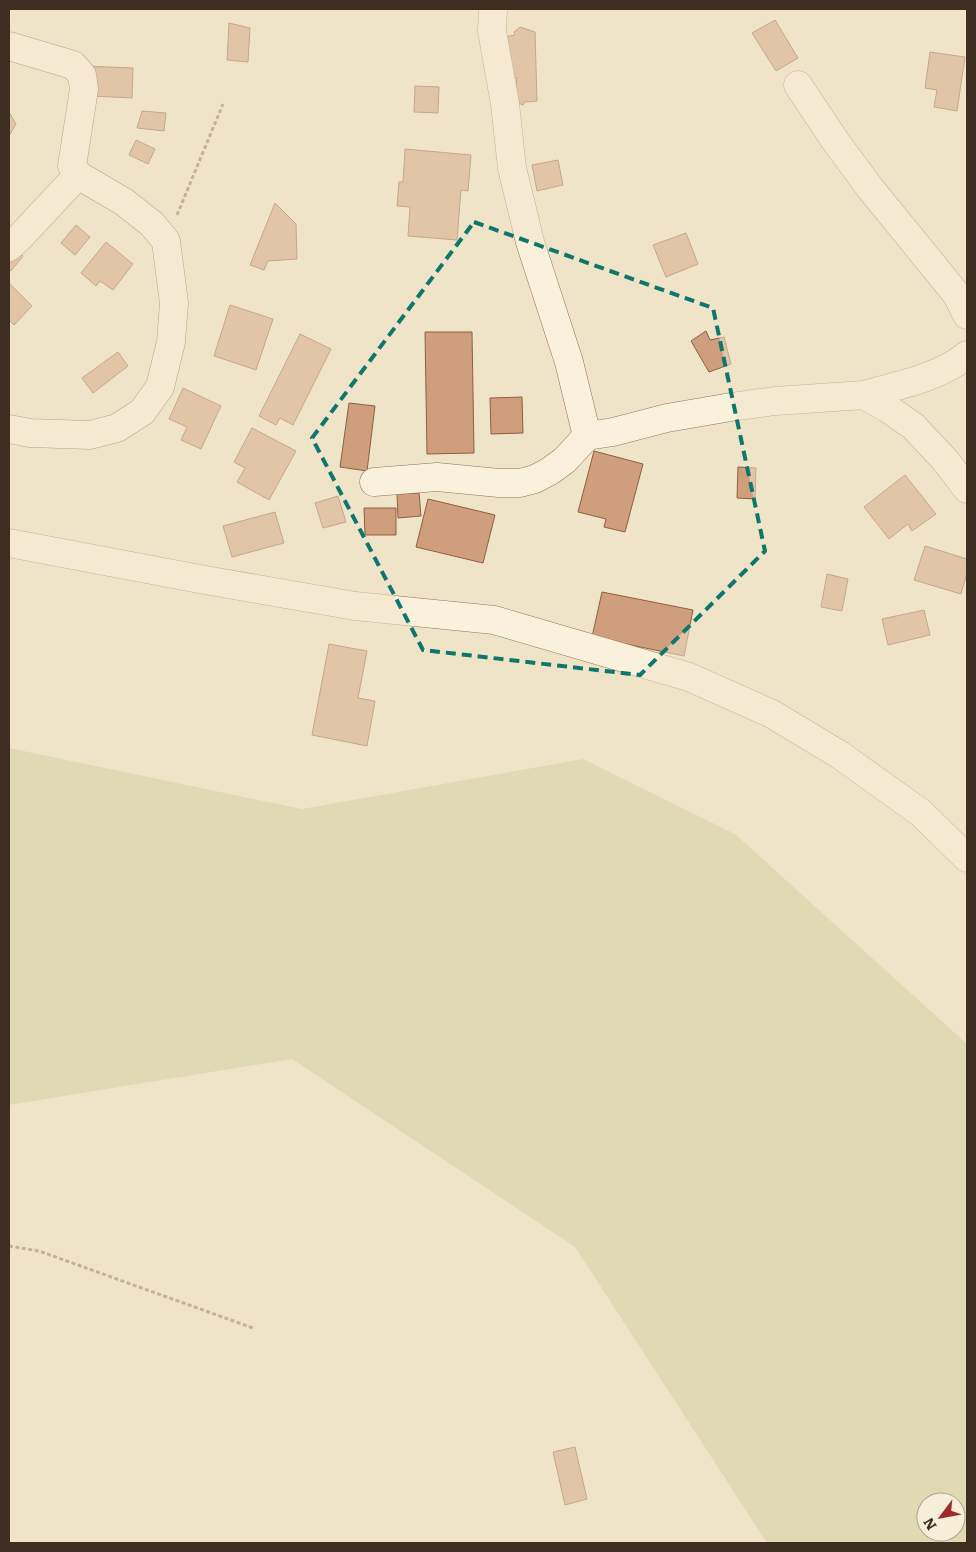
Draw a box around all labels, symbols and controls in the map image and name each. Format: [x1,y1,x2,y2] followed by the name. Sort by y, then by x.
[916,1492,966,1542] north arrow
[917,1514,941,1535] text: N

